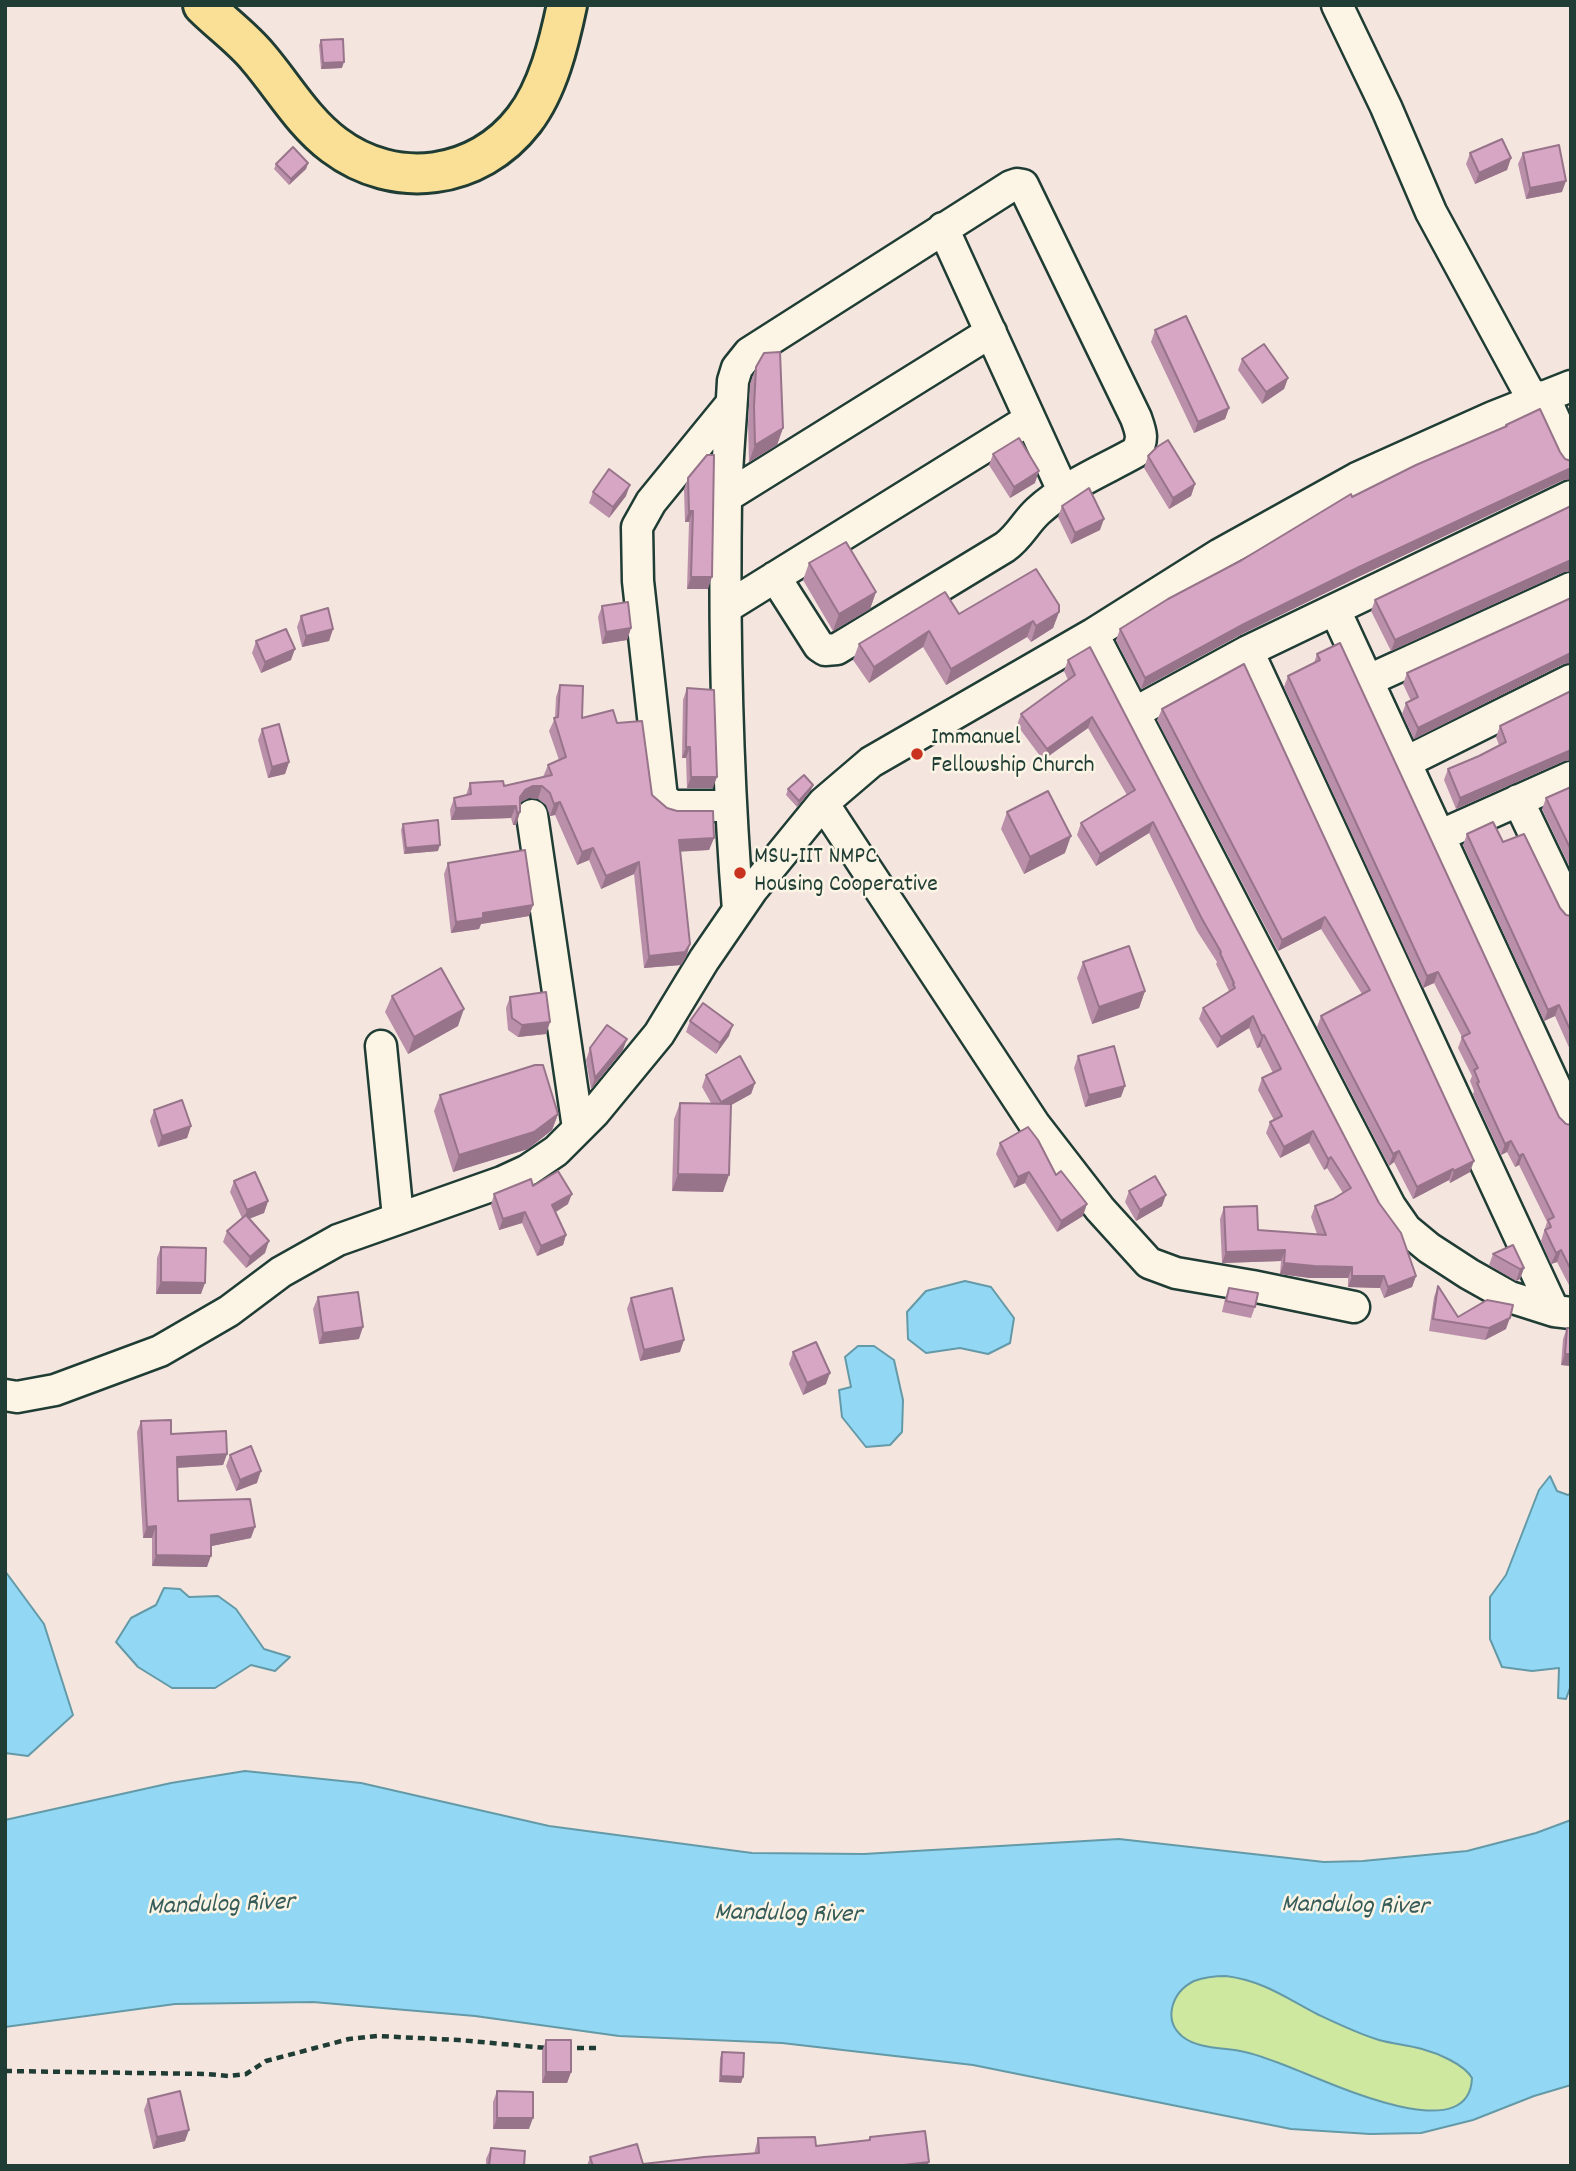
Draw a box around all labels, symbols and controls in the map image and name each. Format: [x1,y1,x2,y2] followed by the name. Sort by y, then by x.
[931,726,1095,782] place label: Immanuel Fellowship Church
[909,746,925,762] marker: Immanuel Fellowship Church
[754,845,938,901] place label: MSU-IIT NMPC Housing Cooperative
[732,865,748,881] marker: MSU-IIT NMPC Housing Cooperative
[147,1889,295,1925] water label: Mandulog River
[1281,1891,1429,1925] water label: Mandulog River
[714,1899,862,1933] water label: Mandulog River

